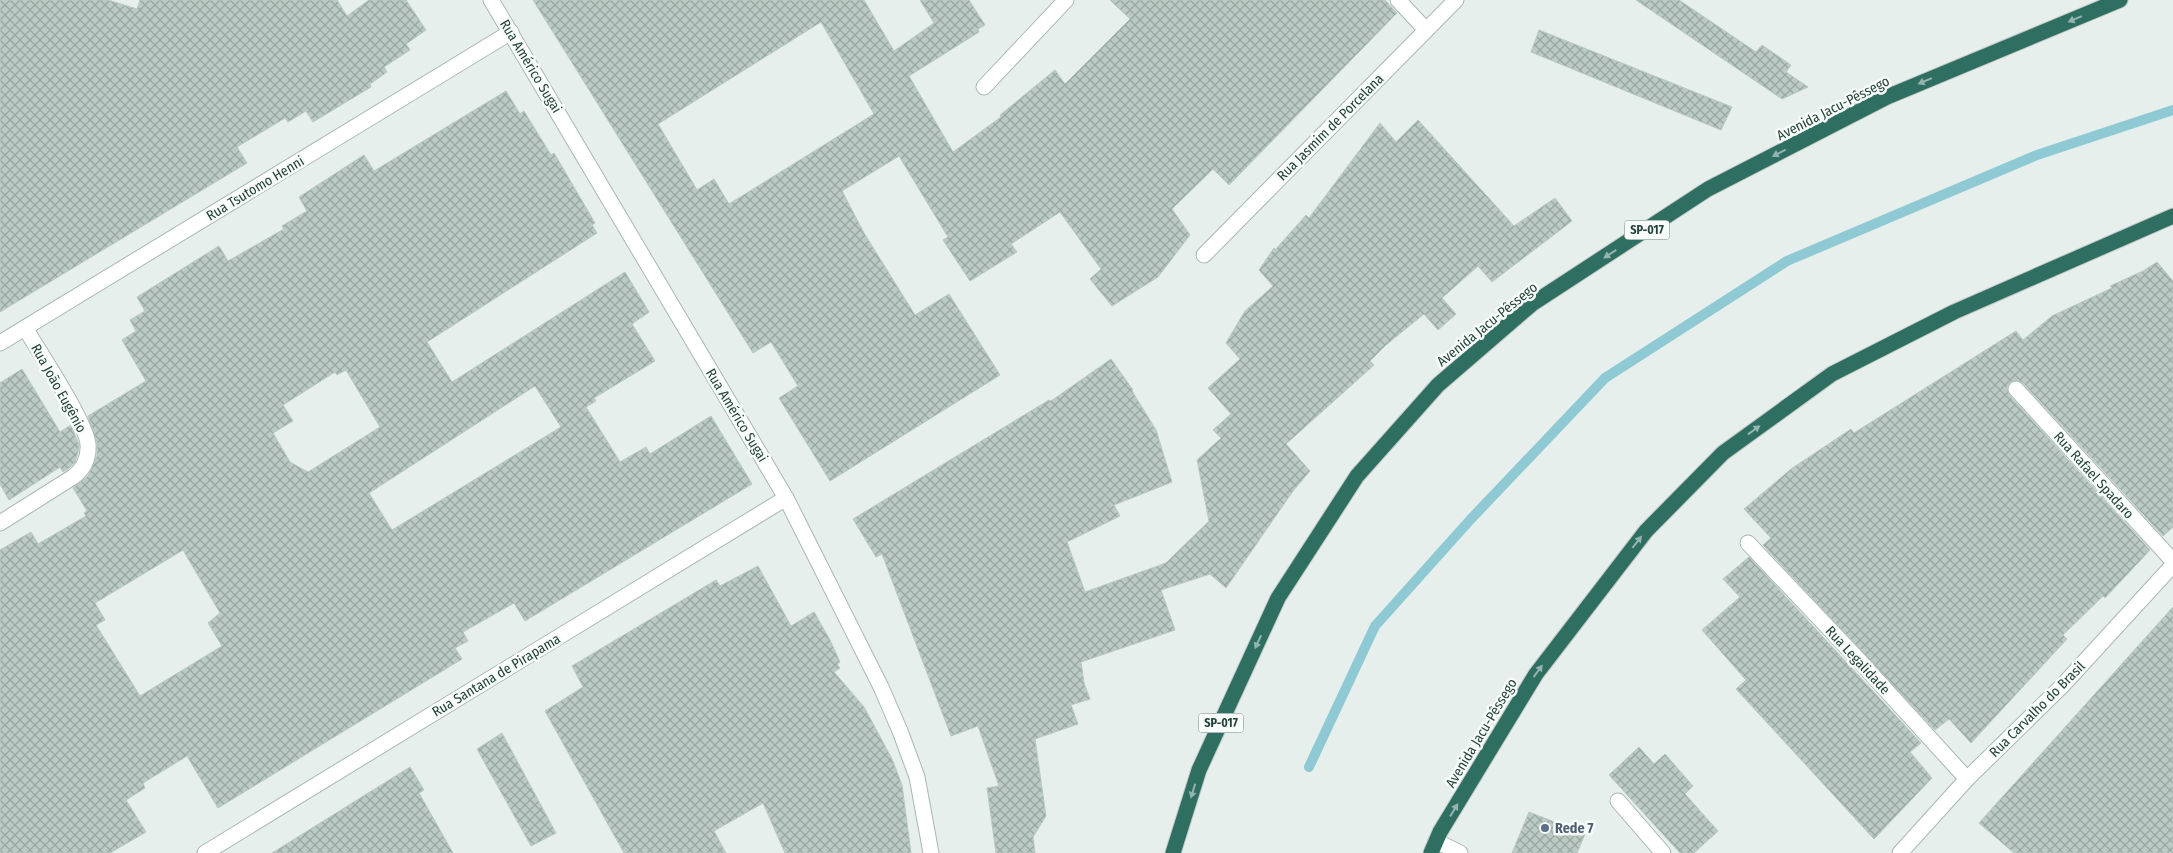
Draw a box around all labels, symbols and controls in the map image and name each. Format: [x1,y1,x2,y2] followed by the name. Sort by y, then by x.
[2068,15,2082,23] one-way arrow
[496,16,565,116] street label: Rua Américo Sugai
[1273,70,1387,184] street label: Rua Jasmim de Porcelana
[1774,73,1892,144] street label: Avenida Jacu-Pêssego
[1918,78,1932,86] one-way arrow
[1772,149,1786,157] one-way arrow
[203,153,307,224] street label: Rua Tsutomo Henni
[1624,220,1670,240] road number: SP-017
[1603,250,1617,259] one-way arrow
[1434,279,1541,370] street label: Avenida Jacu-Pêssego
[27,341,90,436] street label: Rua João Eugênio
[702,365,771,465] street label: Rua Américo Sugai
[1747,425,1761,435] one-way arrow
[2050,428,2137,522] street label: Rua Rafael Spadaro
[1632,536,1643,549] one-way arrow
[1822,623,1894,698] street label: Rua Legalidade
[429,630,564,721] street label: Rua Santana de Pirapama
[1253,635,1261,649] one-way arrow
[1986,658,2089,761] street label: Rua Carvalho do Brasil
[1533,664,1543,678] one-way arrow
[1442,676,1521,791] street label: Avenida Jacu-Pêssego
[1198,714,1244,732] road number: SP-017
[1188,783,1196,798] one-way arrow
[1449,803,1458,816] one-way arrow
[1555,820,1593,837] place label: Rede 7
[1539,822,1551,834] marker: Rede 7

